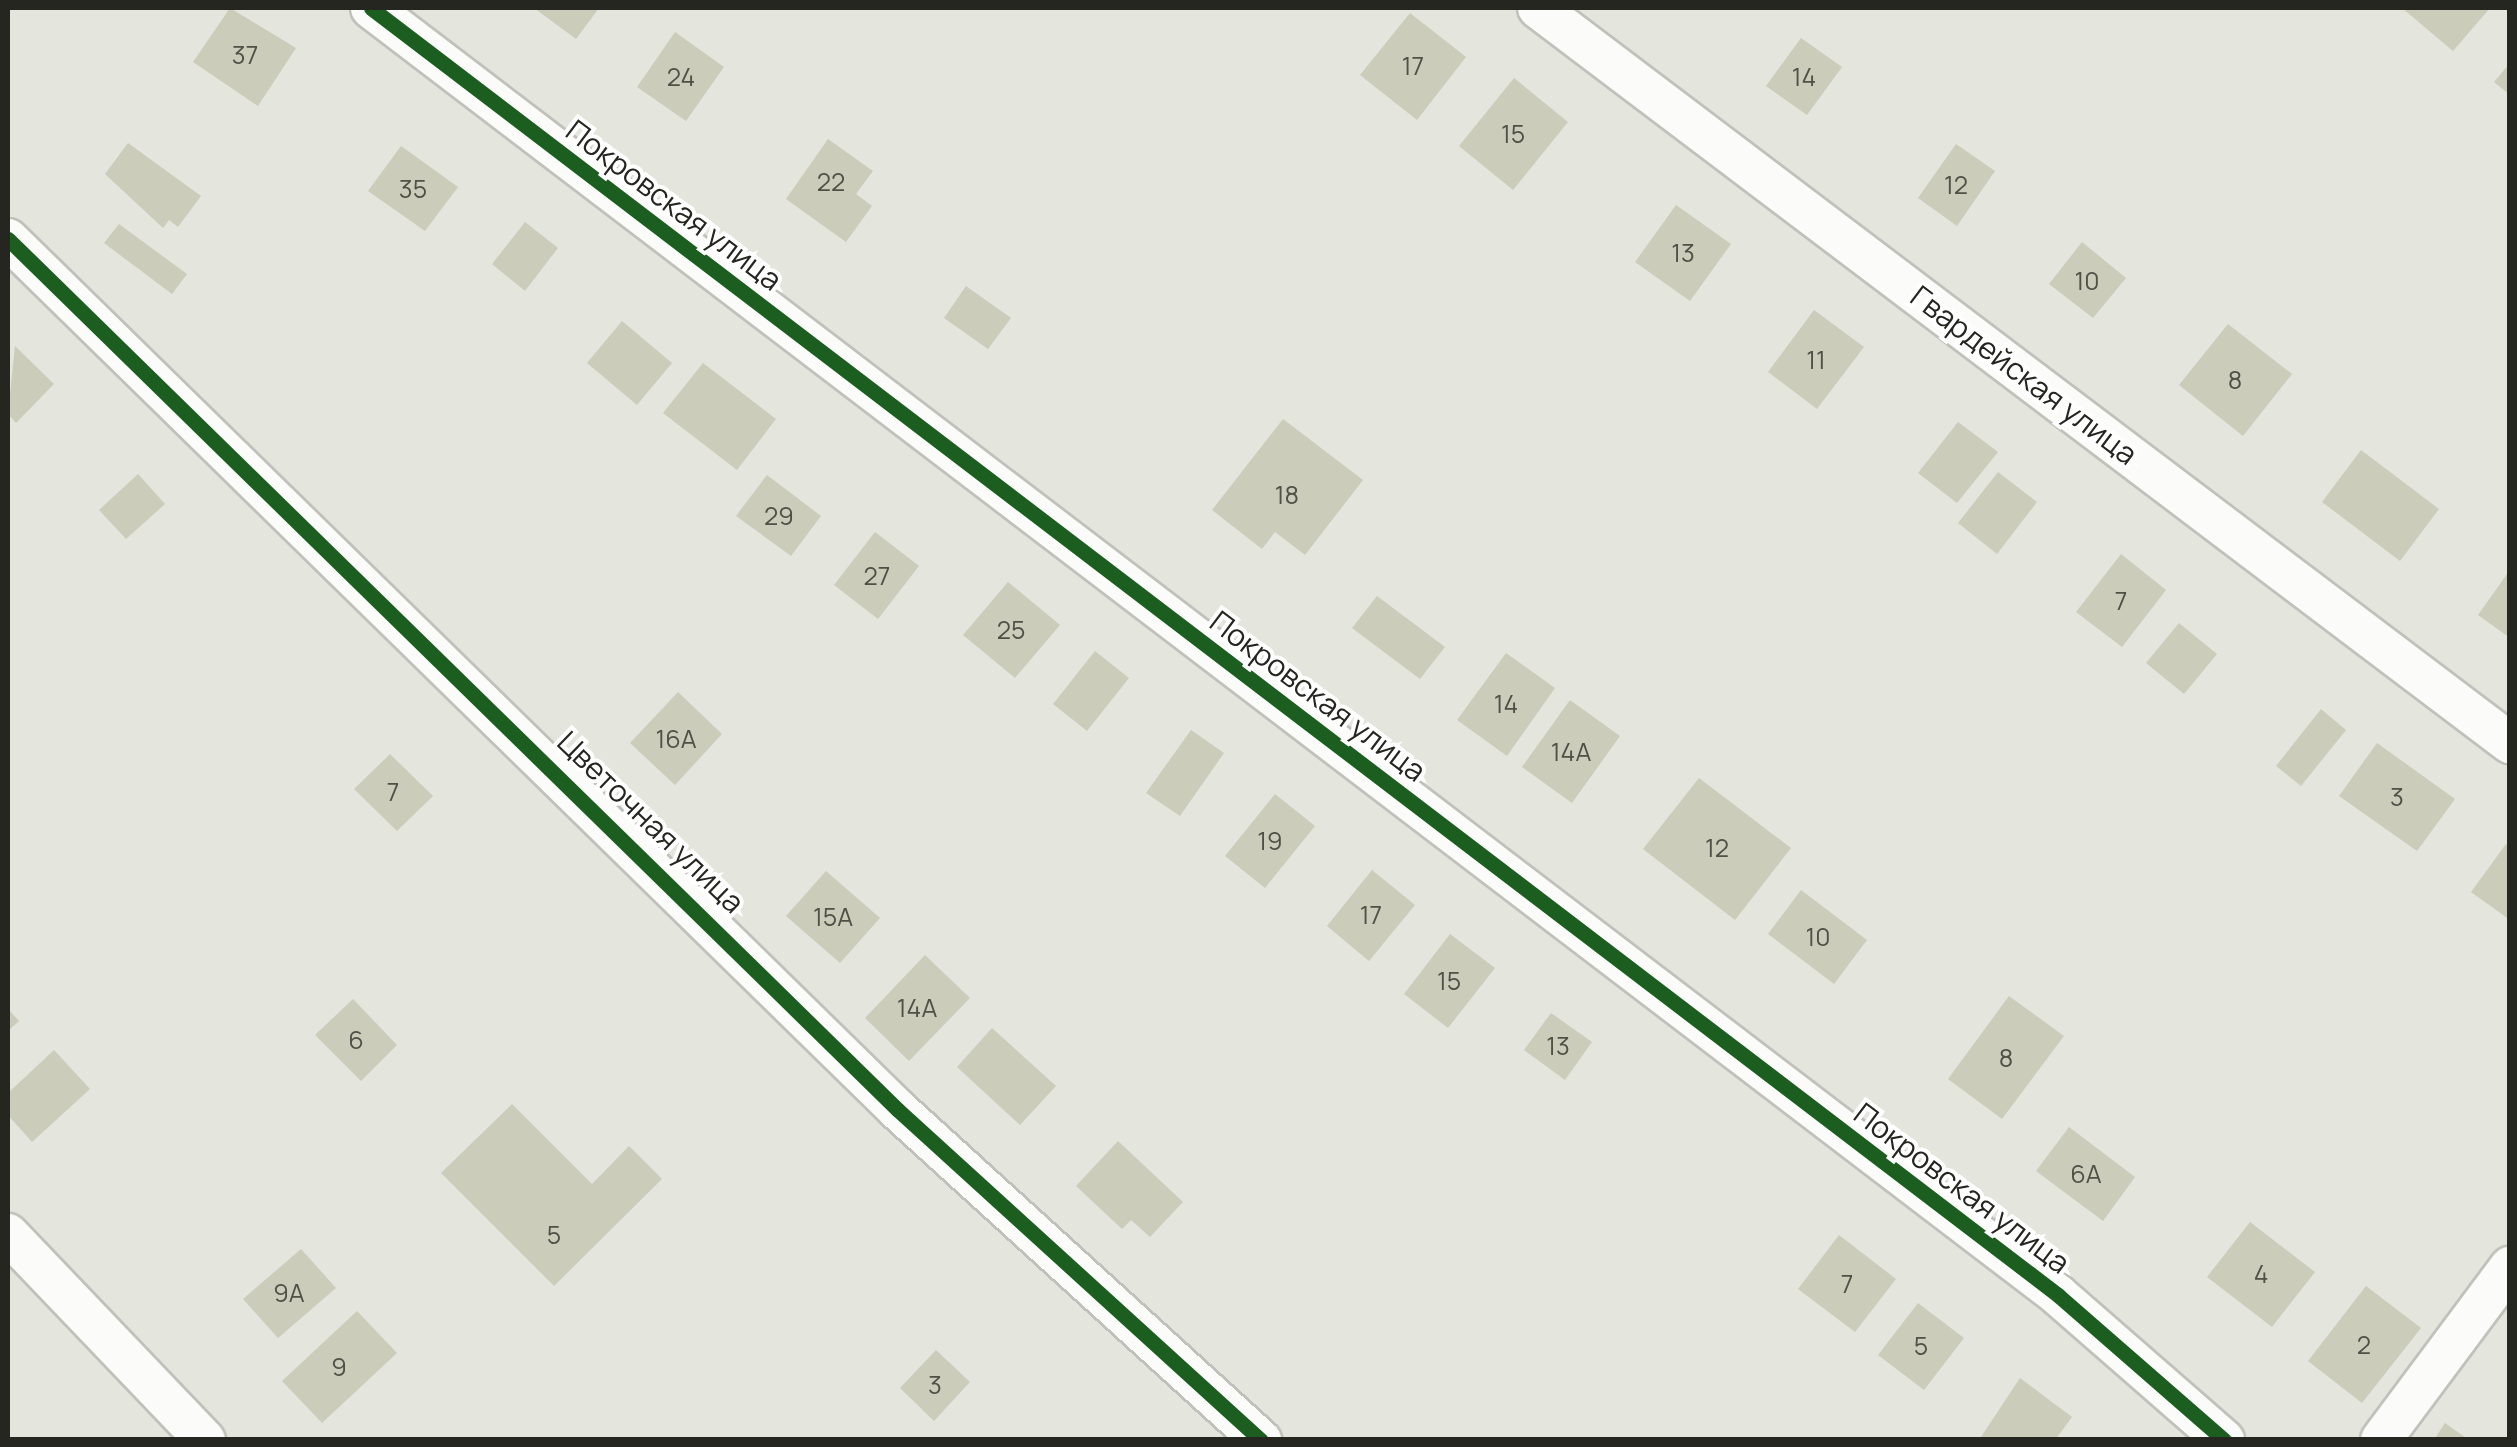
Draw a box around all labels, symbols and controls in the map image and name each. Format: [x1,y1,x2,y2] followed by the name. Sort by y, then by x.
[232,40,258,70] house number: 37
[1402,51,1424,81] house number: 17
[667,62,695,92] house number: 24
[1792,62,1816,92] house number: 14
[559,112,789,298] street label: Покровская улица
[1501,119,1525,149] house number: 15
[817,167,845,197] house number: 22
[1944,170,1968,200] house number: 12
[399,174,427,204] house number: 35
[1671,238,1695,268] house number: 13
[2075,266,2099,296] house number: 10
[1904,278,2144,472] street label: Гвардейская улица
[1806,345,1826,375] house number: 11
[2228,365,2242,395] house number: 8
[1275,480,1299,510] house number: 18
[764,501,794,531] house number: 29
[864,561,890,591] house number: 27
[2115,586,2127,616] house number: 7
[1203,603,1433,789] street label: Покровская улица
[997,615,1025,645] house number: 25
[1494,689,1518,719] house number: 14
[550,724,752,920] street label: Цветочная улица
[655,724,697,754] house number: 16А
[1551,737,1591,767] house number: 14А
[387,777,399,807] house number: 7
[2390,782,2404,812] house number: 3
[1257,826,1283,856] house number: 19
[1705,833,1729,863] house number: 12
[1360,900,1382,930] house number: 17
[813,902,853,932] house number: 15А
[1806,922,1830,952] house number: 10
[1437,966,1461,996] house number: 15
[897,993,937,1023] house number: 14А
[348,1025,364,1055] house number: 6
[1546,1031,1570,1061] house number: 13
[1999,1043,2013,1073] house number: 8
[1847,1095,2077,1281] street label: Покровская улица
[2070,1159,2102,1189] house number: 6А
[547,1220,561,1250] house number: 5
[2254,1259,2268,1289] house number: 4
[1841,1269,1853,1299] house number: 7
[273,1278,305,1308] house number: 9А
[2357,1330,2371,1360] house number: 2
[1914,1331,1928,1361] house number: 5
[331,1352,347,1382] house number: 9
[928,1370,942,1400] house number: 3

